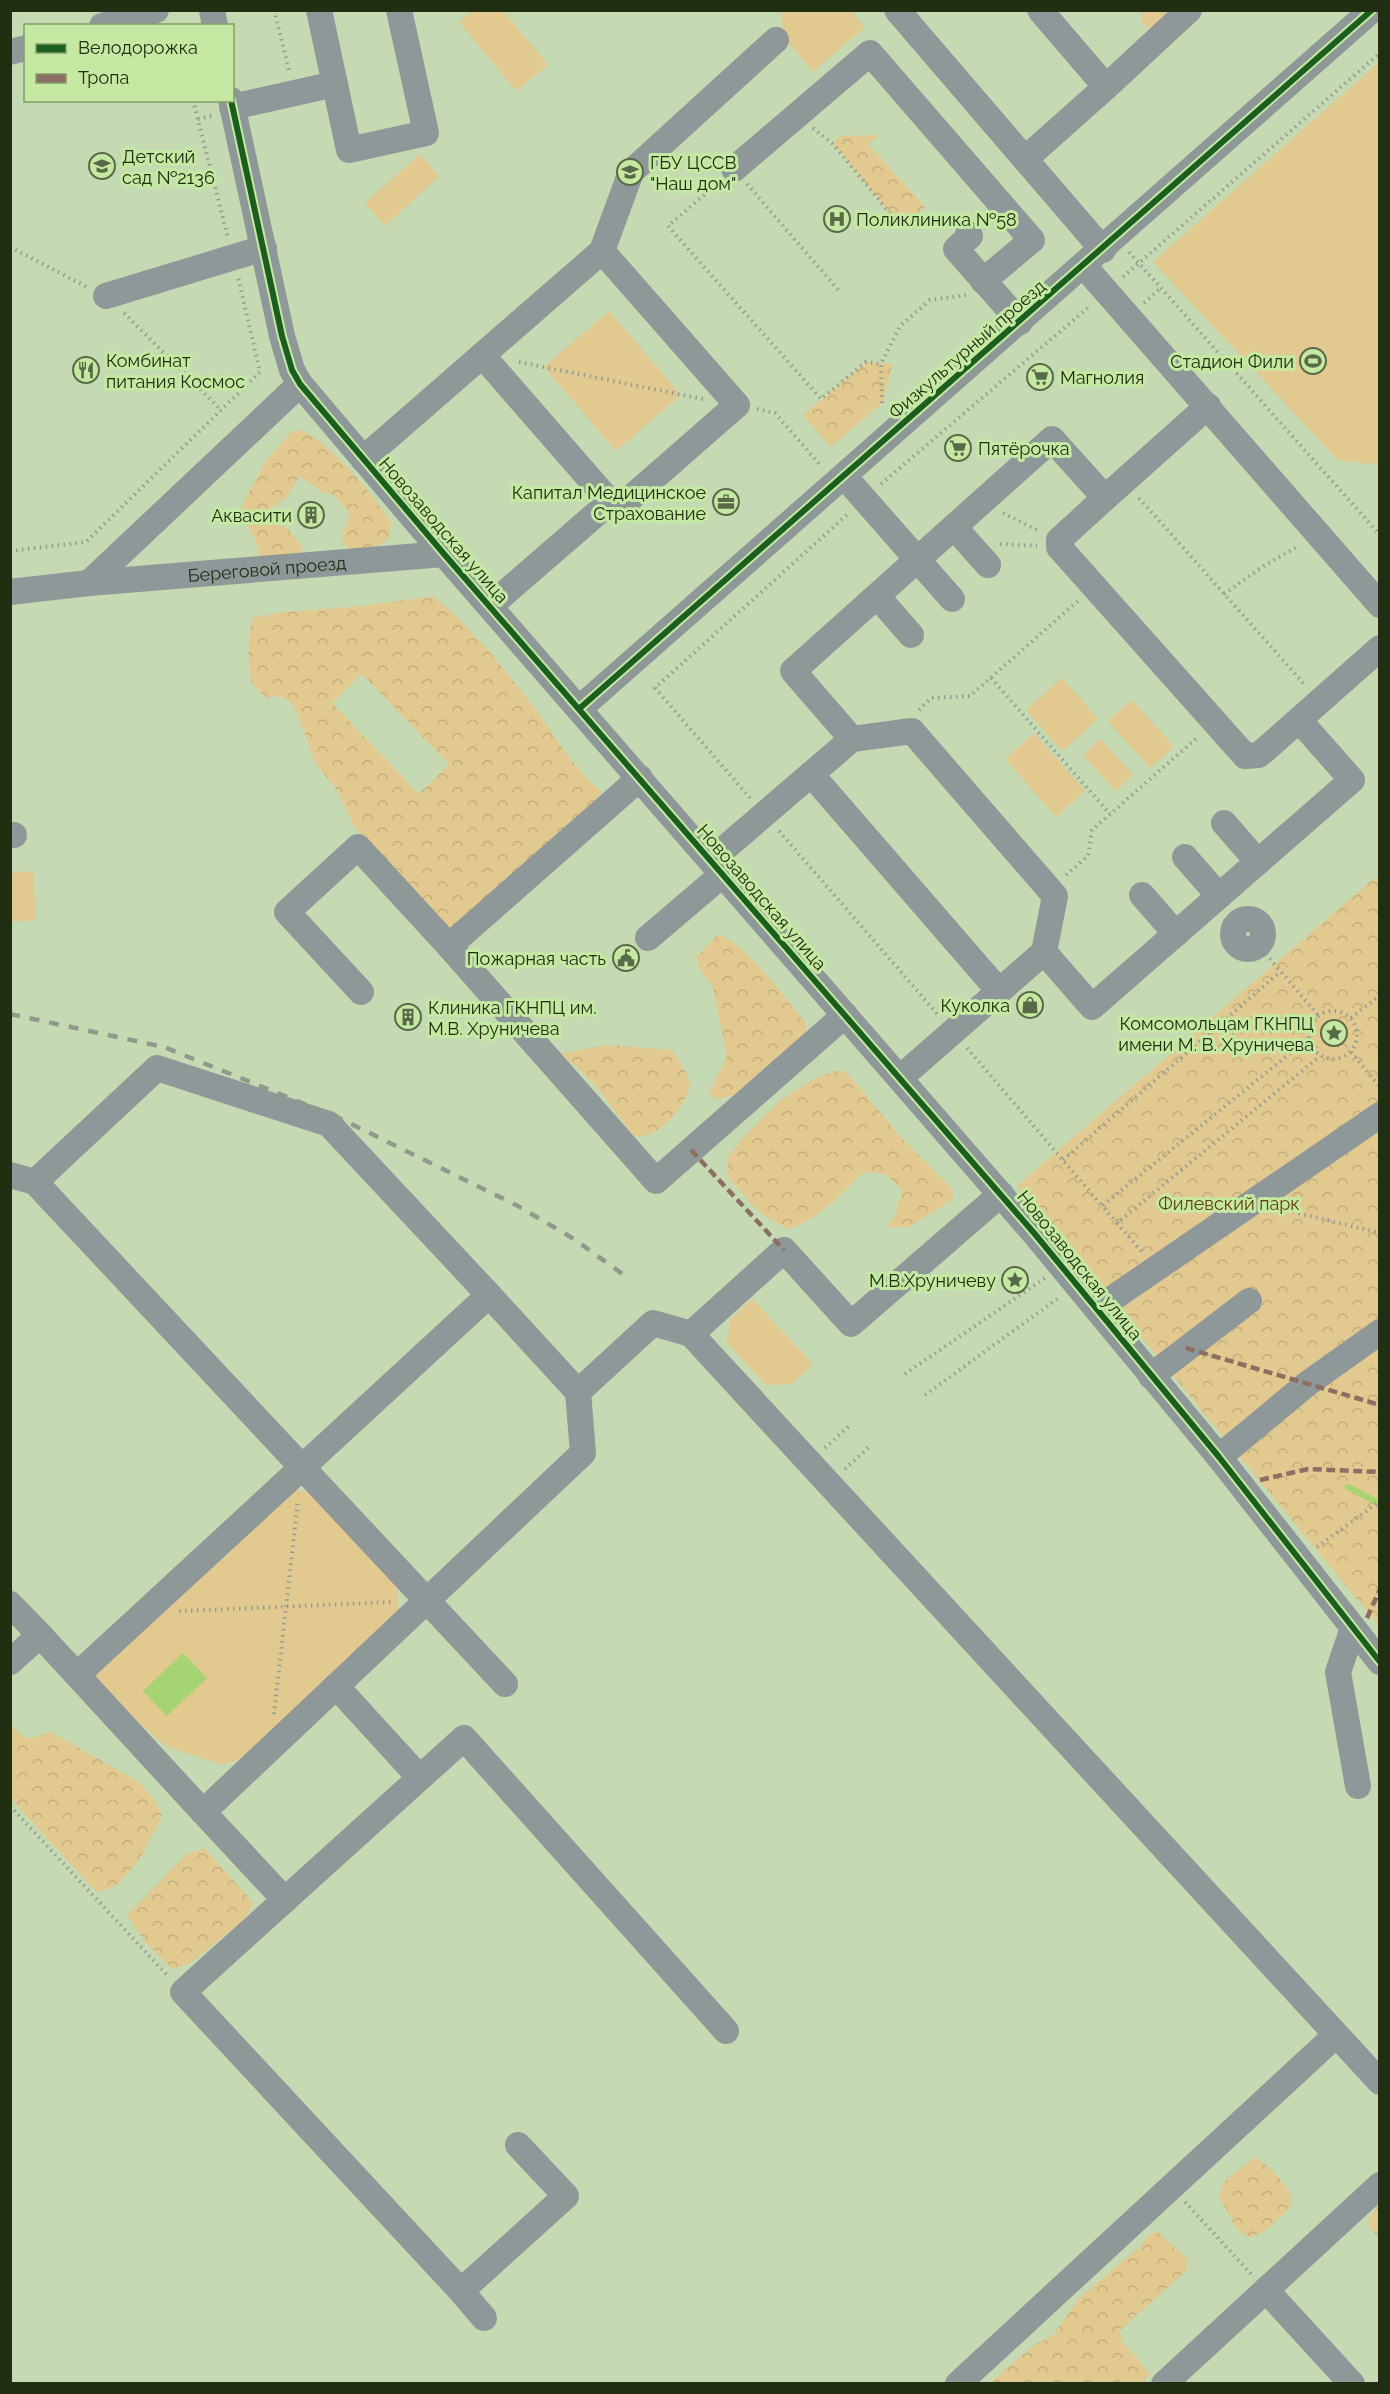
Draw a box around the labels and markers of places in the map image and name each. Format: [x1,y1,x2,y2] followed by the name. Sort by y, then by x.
[122,146,215,188] place label: Детский сад №2136
[87,151,117,181] school or university icon: Детский сад №2136
[650,152,736,194] place label: ГБУ ЦССВ "Наш дом"
[615,157,645,187] school or university icon: ГБУ ЦССВ "Наш дом"
[822,204,852,234] hospital icon: Поликлиника №58
[856,209,1017,230] place label: Поликлиника №58
[1298,346,1328,376] sports icon: Стадион Фили
[106,350,245,392] place label: Комбинат питания Космос
[1170,351,1294,372] place label: Стадион Фили
[71,355,101,385] restaurant icon: Комбинат питания Космос
[1025,362,1055,392] supermarket icon: Магнолия
[1060,367,1144,388] place label: Магнолия
[943,433,973,463] supermarket icon: Пятёрочка
[978,438,1070,459] place label: Пятёрочка
[512,482,706,524] place label: Капитал Медицинское Страхование
[711,487,741,517] office icon: Капитал Медицинское Страхование
[296,500,326,530] building icon: Аквасити
[211,505,292,526] place label: Аквасити
[611,943,641,973] public building icon: Пожарная часть
[467,948,606,969] place label: Пожарная часть
[1015,990,1045,1020] shop icon: Куколка
[941,995,1010,1016] place label: Куколка
[428,997,597,1039] place label: Клиника ГКНПЦ им. М.В. Хруничева
[393,1002,423,1032] building icon: Клиника ГКНПЦ им. М.В. Хруничева
[1118,1013,1314,1055] place label: Комсомольцам ГКНПЦ имени М. В. Хруничева
[1319,1018,1349,1048] place icon: Комсомольцам ГКНПЦ имени М. В. Хруничева
[1000,1265,1030,1295] place icon: М.В.Хруничеву
[869,1270,996,1291] place label: М.В.Хруничеву

